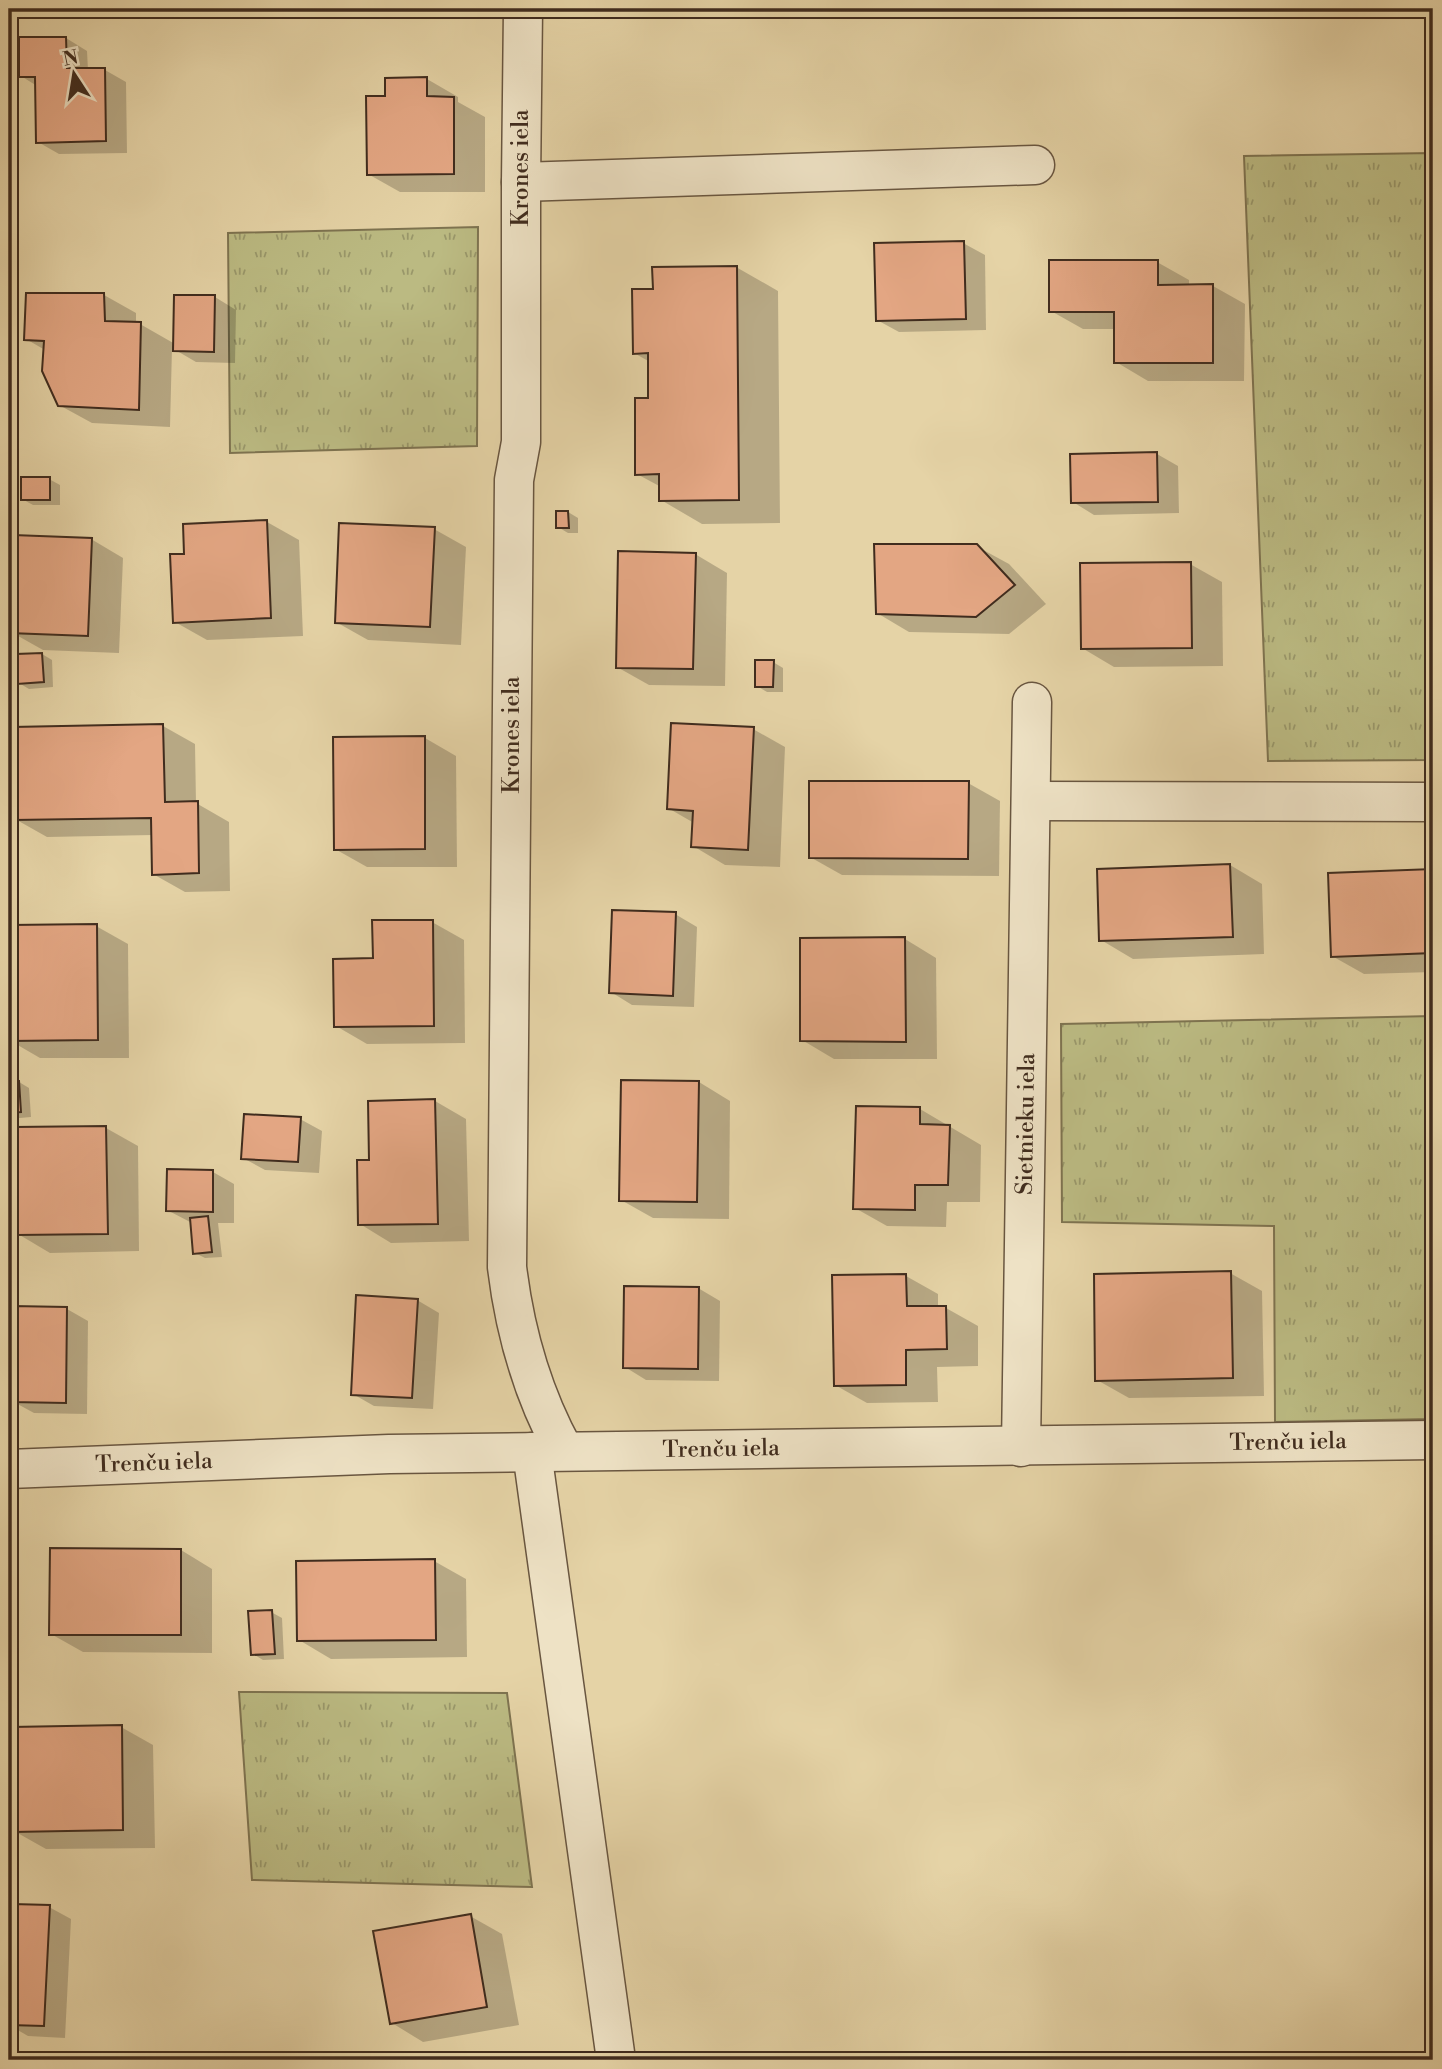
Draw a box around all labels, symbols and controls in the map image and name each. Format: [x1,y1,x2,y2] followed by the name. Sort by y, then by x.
[38,38,108,108] north arrow
[61,45,81,72] text: N
[507,109,535,227] street label: Krones iela
[498,676,526,794] street label: Krones iela
[1011,1053,1041,1195] street label: Sietnieku iela
[1229,1427,1347,1457] street label: Trenču iela
[662,1434,780,1464] street label: Trenču iela
[95,1447,214,1479] street label: Trenču iela

